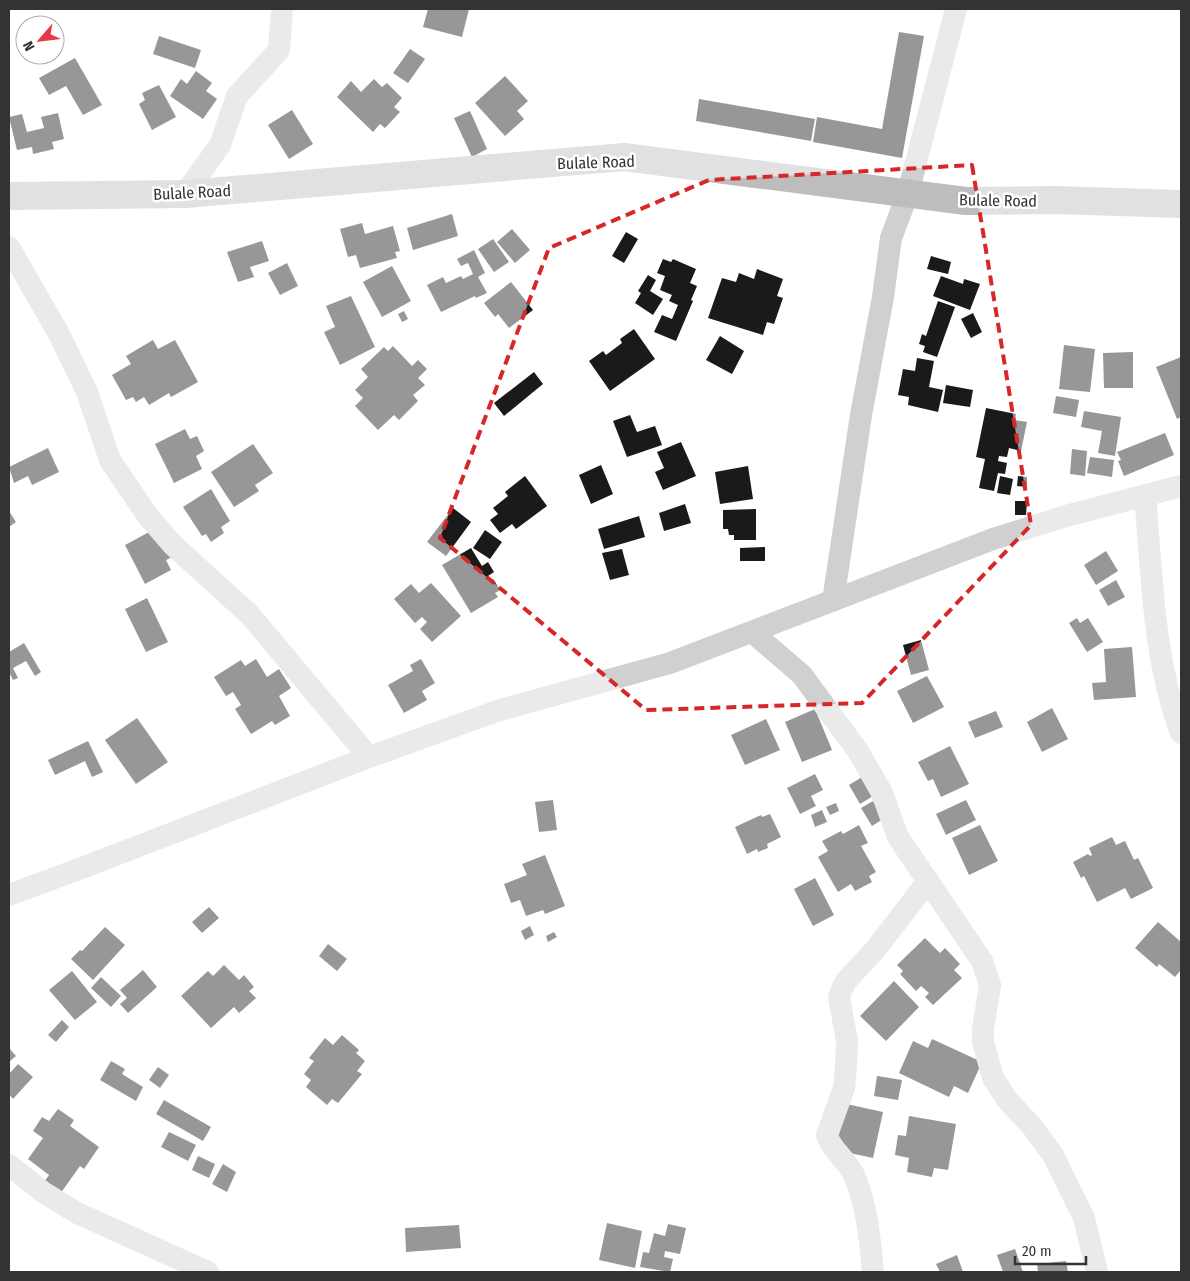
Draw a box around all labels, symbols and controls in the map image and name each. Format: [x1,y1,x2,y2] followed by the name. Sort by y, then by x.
[15,15,65,65] north arrow
[19,38,38,54] text: N
[557,152,635,173] street label: Bulale Road
[153,181,231,204] street label: Bulale Road
[959,190,1037,211] street label: Bulale Road
[1015,1234,1086,1266] scale bar
[1022,1242,1052,1260] text: 20 m

